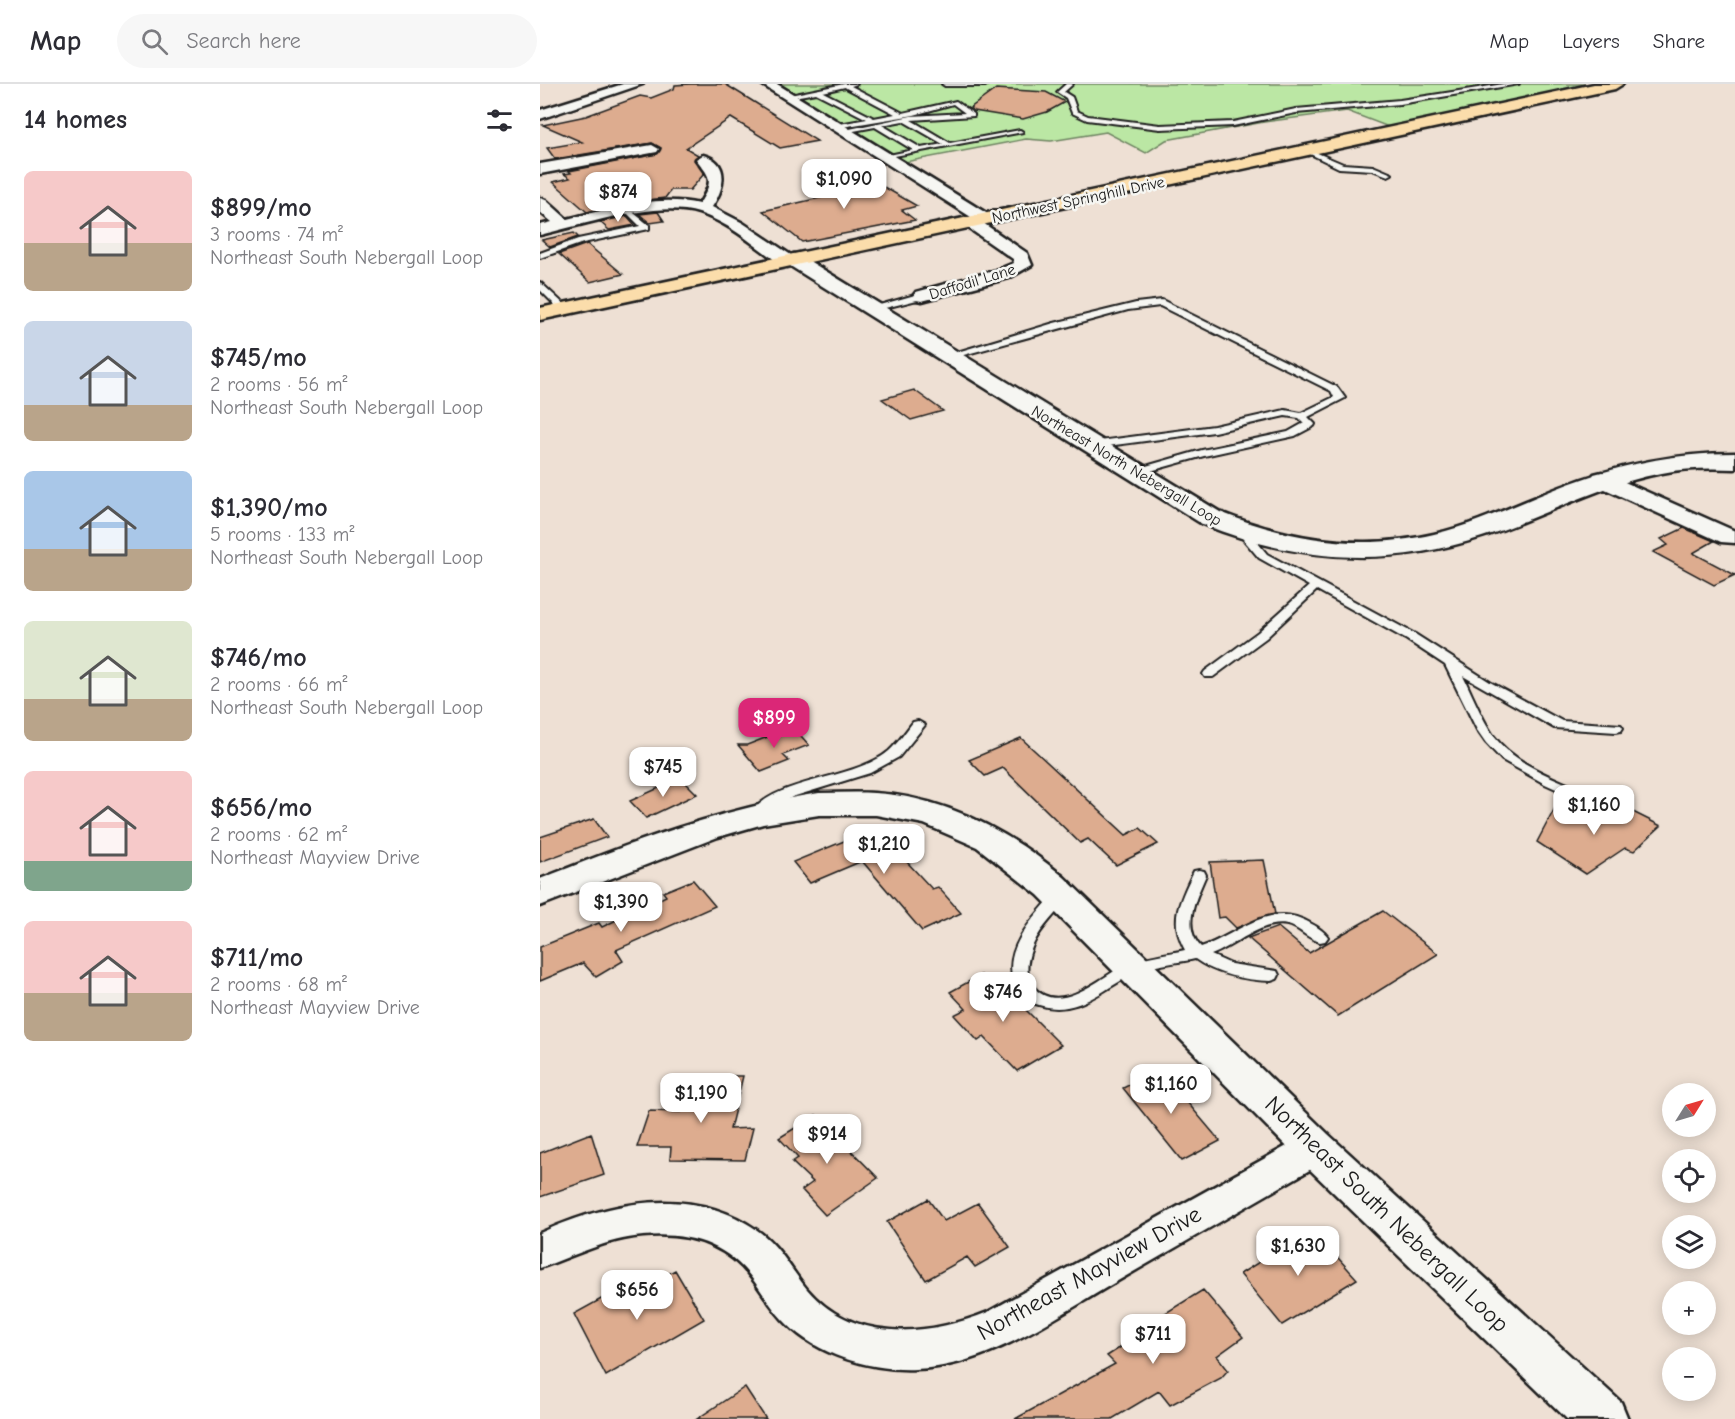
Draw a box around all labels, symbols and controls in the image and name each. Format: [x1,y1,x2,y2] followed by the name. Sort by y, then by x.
[117,14,537,68] search box
[30,25,81,57] text: Map
[138,25,171,58] icon: search
[186,28,301,54] text: Search here
[1490,29,1529,53] text: Map
[1562,29,1620,53] text: Layers
[1653,29,1705,53] text: Share
[483,104,516,137] icon: filters
[24,105,127,135] text: 14 homes
[795,159,893,210] pin: $1,090
[815,167,873,190] text: $1,090
[582,172,654,223] pin: $874
[990,173,1166,227] street label: Northwest Springhill Drive
[598,180,638,203] text: $874
[210,193,312,223] text: $899/mo
[72,195,144,267] icon: home
[210,223,343,246] text: 3 rooms · 74 m²
[210,246,483,269] text: Northeast South Nebergall Loop
[927,260,1018,304] street label: Daffodil Lane
[210,343,307,373] text: $745/mo
[72,345,144,417] icon: home
[210,373,348,396] text: 2 rooms · 56 m²
[210,396,483,419] text: Northeast South Nebergall Loop
[1028,402,1225,530] street label: Northeast North Nebergall Loop
[210,493,328,523] text: $1,390/mo
[72,495,144,567] icon: home
[210,523,354,546] text: 5 rooms · 133 m²
[210,546,483,569] text: Northeast South Nebergall Loop
[210,643,307,673] text: $746/mo
[72,645,144,717] icon: home
[210,673,348,696] text: 2 rooms · 66 m²
[210,696,483,719] text: Northeast South Nebergall Loop
[738,698,810,749] pin: $899
[752,706,796,729] text: $899
[627,747,699,798] pin: $745
[643,755,683,778] text: $745
[1545,785,1643,836] pin: $1,160
[210,793,312,823] text: $656/mo
[1567,793,1621,816] text: $1,160
[72,795,144,867] icon: home
[210,823,347,846] text: 2 rooms · 62 m²
[835,824,933,875] pin: $1,210
[858,832,910,855] text: $1,210
[210,846,420,869] text: Northeast Mayview Drive
[572,882,670,933] pin: $1,390
[593,890,649,913] text: $1,390
[210,943,303,973] text: $711/mo
[72,945,144,1017] icon: home
[967,972,1039,1023] pin: $746
[210,973,347,996] text: 2 rooms · 68 m²
[983,980,1023,1003] text: $746
[210,996,420,1019] text: Northeast Mayview Drive
[1122,1064,1220,1115] pin: $1,160
[1144,1072,1198,1095] text: $1,160
[652,1073,750,1124] pin: $1,190
[674,1081,728,1104] text: $1,190
[1662,1083,1716,1137] north arrow
[1662,1083,1716,1401] map controls
[1259,1090,1515,1338] street label: Northeast South Nebergall Loop
[791,1114,863,1165] pin: $914
[807,1122,847,1145] text: $914
[1662,1149,1716,1203] button: locate
[972,1200,1206,1346] street label: Northeast Mayview Drive
[1662,1215,1716,1269] button: layers
[1249,1226,1347,1277] pin: $1,630
[1270,1234,1326,1257] text: $1,630
[601,1270,673,1321] pin: $656
[615,1278,659,1301] text: $656
[1662,1281,1716,1335] button: +
[1117,1314,1189,1365] pin: $711
[1135,1322,1171,1345] text: $711
[1662,1347,1716,1401] button: −

